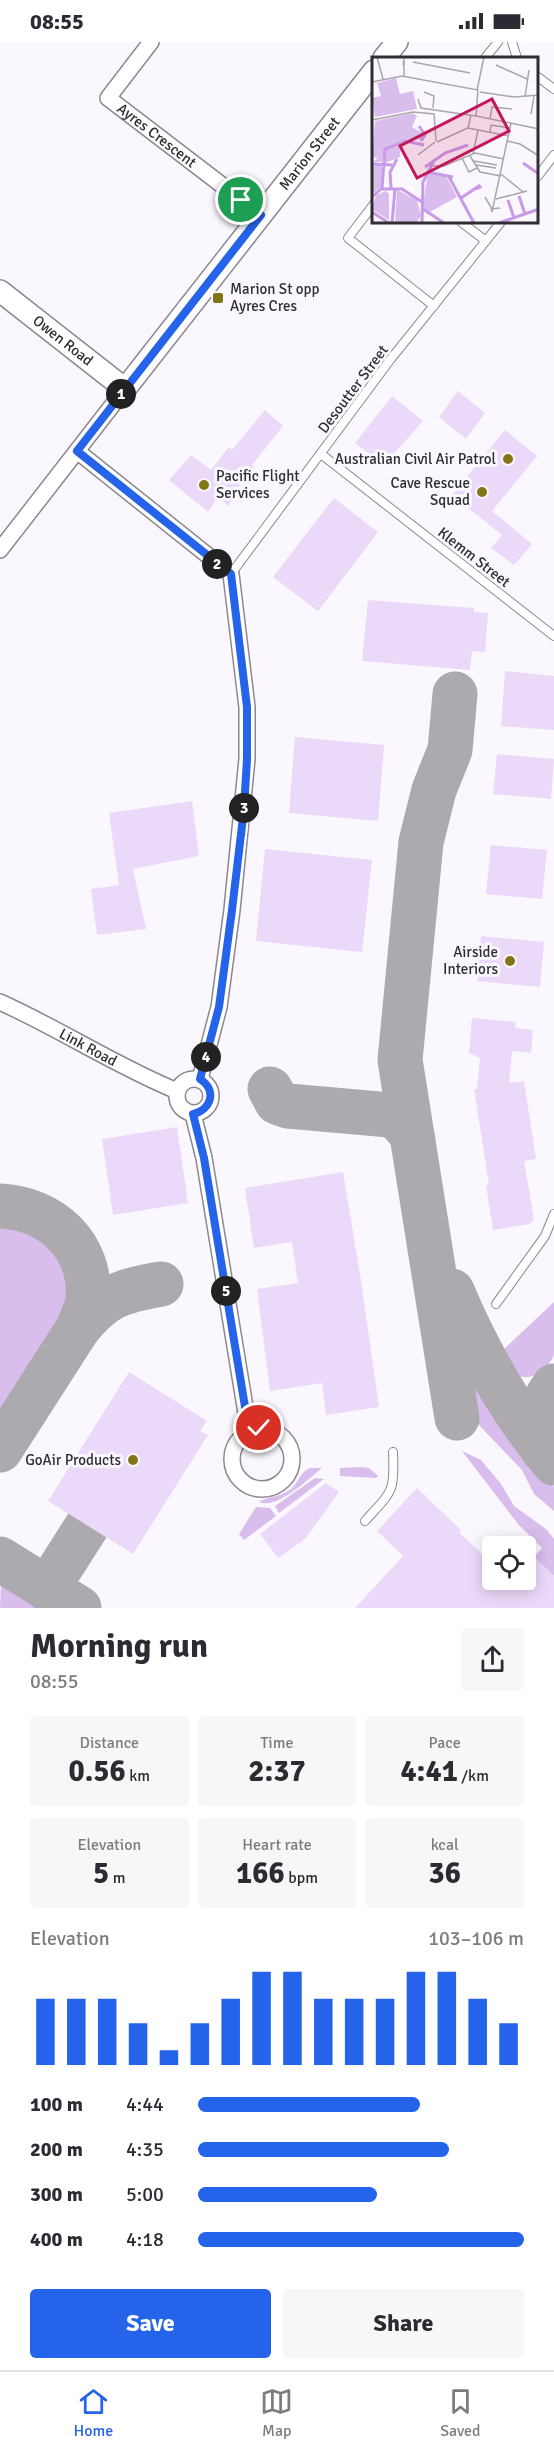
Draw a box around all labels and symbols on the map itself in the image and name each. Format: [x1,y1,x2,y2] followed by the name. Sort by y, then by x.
[372,57,539,224] inset map
[114,99,200,171] street label: Ayres Crescent
[275,113,344,194] street label: Marion Street
[215,174,266,225] pin
[230,280,319,315] place label: Marion St opp Ayres Cres
[211,291,225,305] marker: Marion St opp Ayres Cres
[29,311,97,370] street label: Owen Road
[314,341,392,437] street label: Desoutter Street
[106,379,136,409] pin: 1
[335,450,496,468] place label: Australian Civil Air Patrol
[501,452,515,466] marker: Australian Civil Air Patrol
[216,467,300,502] place label: Pacific Flight Services
[391,474,470,509] place label: Cave Rescue Squad
[197,478,211,492] marker: Pacific Flight Services
[475,485,489,499] marker: Cave Rescue Squad
[434,523,514,591] street label: Klemm Street
[202,549,232,579] pin: 2
[229,793,259,823] pin: 3
[443,943,498,978] place label: Airside Interiors
[503,954,517,968] marker: Airside Interiors
[56,1024,120,1070] street label: Link Road
[191,1042,221,1072] pin: 4
[211,1276,241,1306] pin: 5
[233,1402,284,1453] pin
[25,1451,121,1469] place label: GoAir Products
[126,1453,140,1467] marker: GoAir Products

